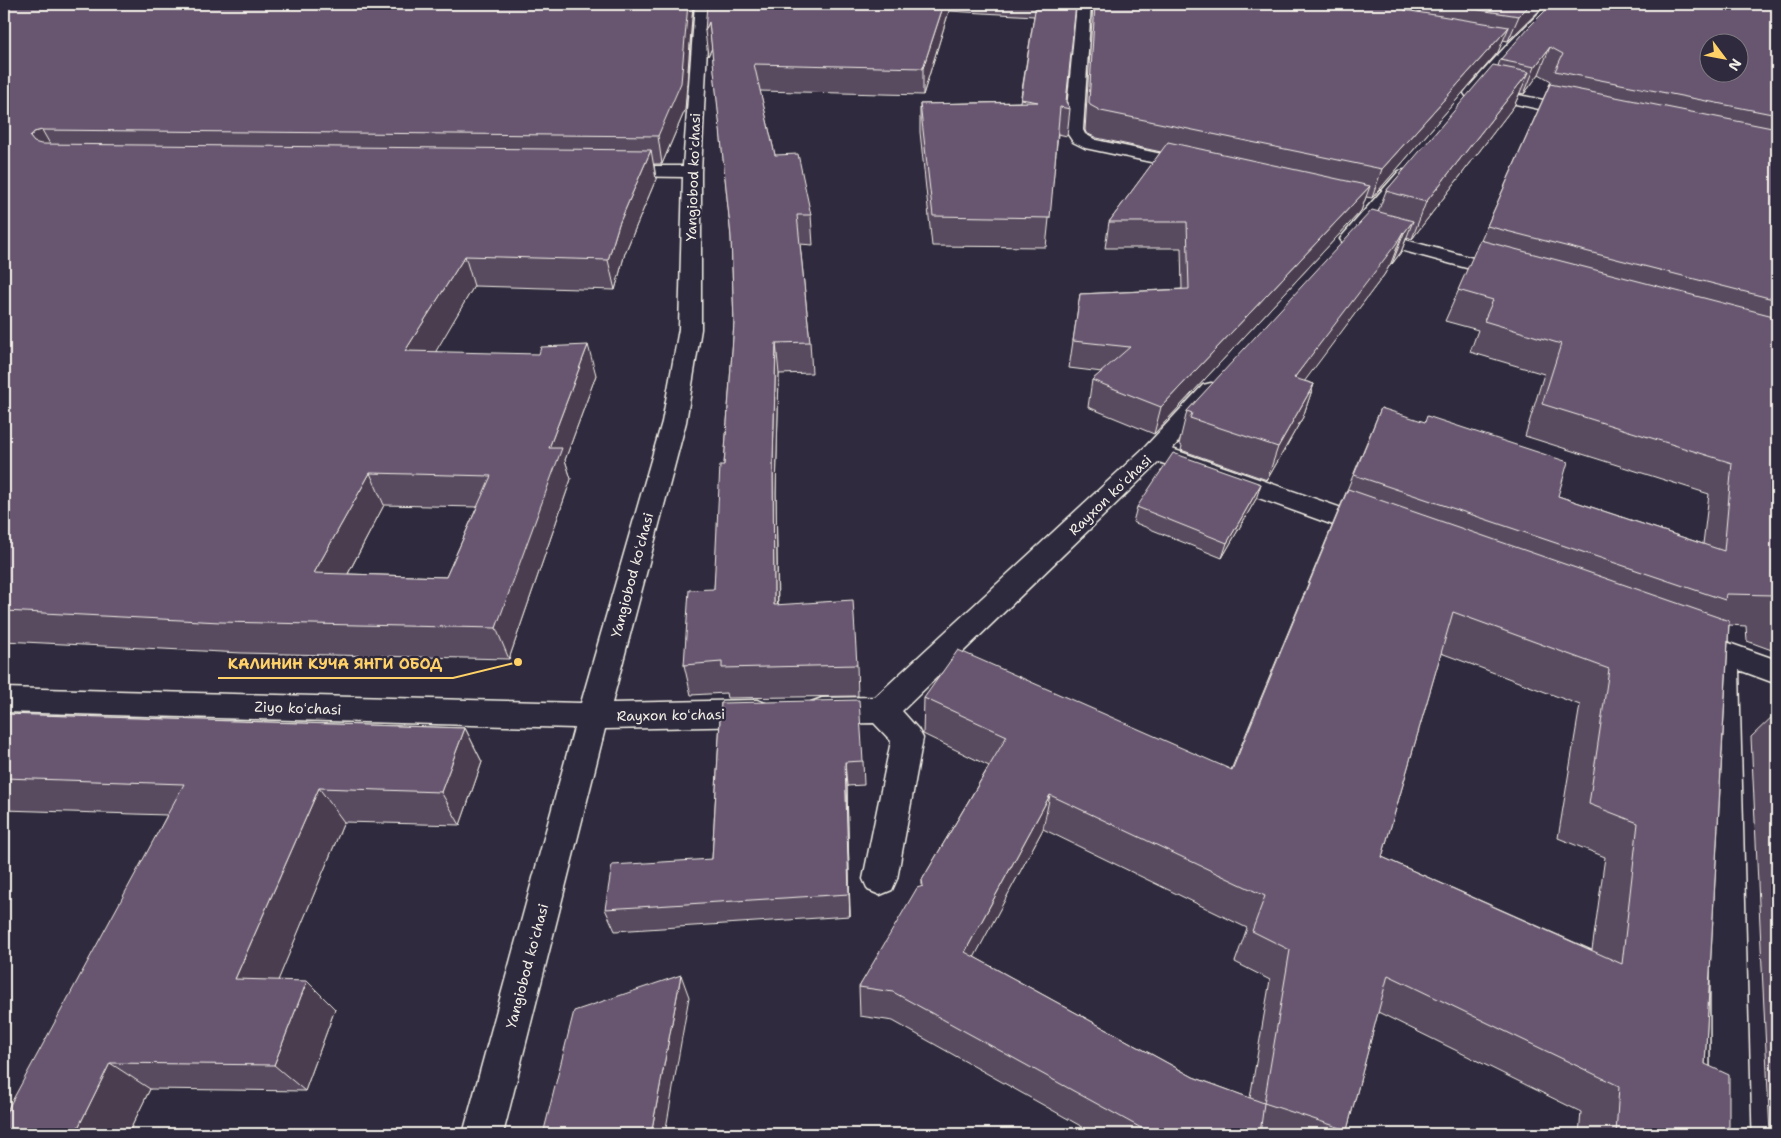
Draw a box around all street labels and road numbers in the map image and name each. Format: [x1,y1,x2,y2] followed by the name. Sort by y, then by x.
[682,112,704,242] street label: Yangiobod koʻchasi
[1065,451,1155,539] street label: Rayxon koʻchasi
[607,511,657,639] street label: Yangiobod koʻchasi
[254,697,342,719] street label: Ziyo koʻchasi
[617,705,725,725] street label: Rayxon koʻchasi
[502,902,552,1030] street label: Yangiobod koʻchasi

